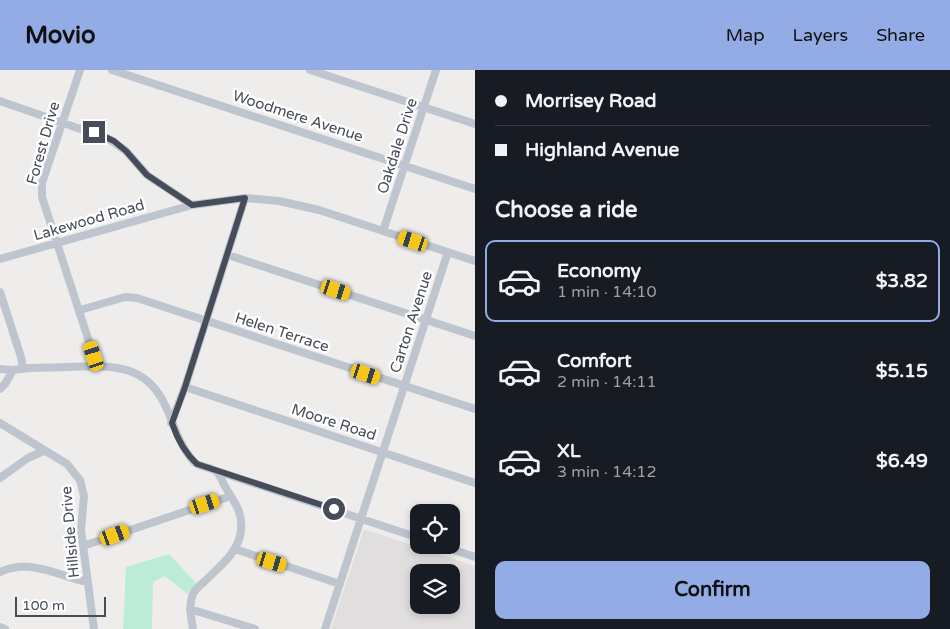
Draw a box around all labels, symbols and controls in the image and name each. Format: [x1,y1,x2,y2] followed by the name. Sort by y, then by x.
[25,21,96,50] text: Movio
[726,24,765,46] text: Map
[793,24,848,46] text: Layers
[876,24,925,46] text: Share
[231,86,365,146] street label: Woodmere Avenue
[525,90,657,112] text: Morrisey Road
[373,96,421,196] street label: Oakdale Drive
[23,99,63,187] street label: Forest Drive
[83,121,105,143] route end
[525,139,679,161] text: Highland Avenue
[31,196,147,244] street label: Lakewood Road
[495,197,638,223] text: Choose a ride
[396,229,429,253] car
[497,259,542,304] icon: car
[557,260,641,282] text: Economy
[386,269,436,375] street label: Carton Avenue
[876,270,928,292] text: $3.82
[319,278,352,302] car
[557,282,656,302] text: 1 min · 14:10
[233,308,331,356] street label: Helen Terrace
[82,339,105,373] car
[497,349,542,394] icon: car
[557,350,631,372] text: Comfort
[876,360,928,382] text: $5.15
[349,362,382,386] car
[557,372,656,392] text: 2 min · 14:11
[289,400,379,444] street label: Moore Road
[497,439,542,484] icon: car
[557,440,581,462] text: XL
[876,450,928,472] text: $6.49
[557,462,656,482] text: 3 min · 14:12
[57,485,83,579] street label: Hillside Drive
[188,492,221,516] car
[323,498,345,520] route start
[410,504,460,614] map controls
[410,504,460,554] button: locate
[98,523,131,547] car
[255,550,288,574] car
[495,561,930,619] button: Confirm
[410,564,460,614] button: layers
[15,594,106,617] scale bar
[22,597,65,614] text: 100 m

